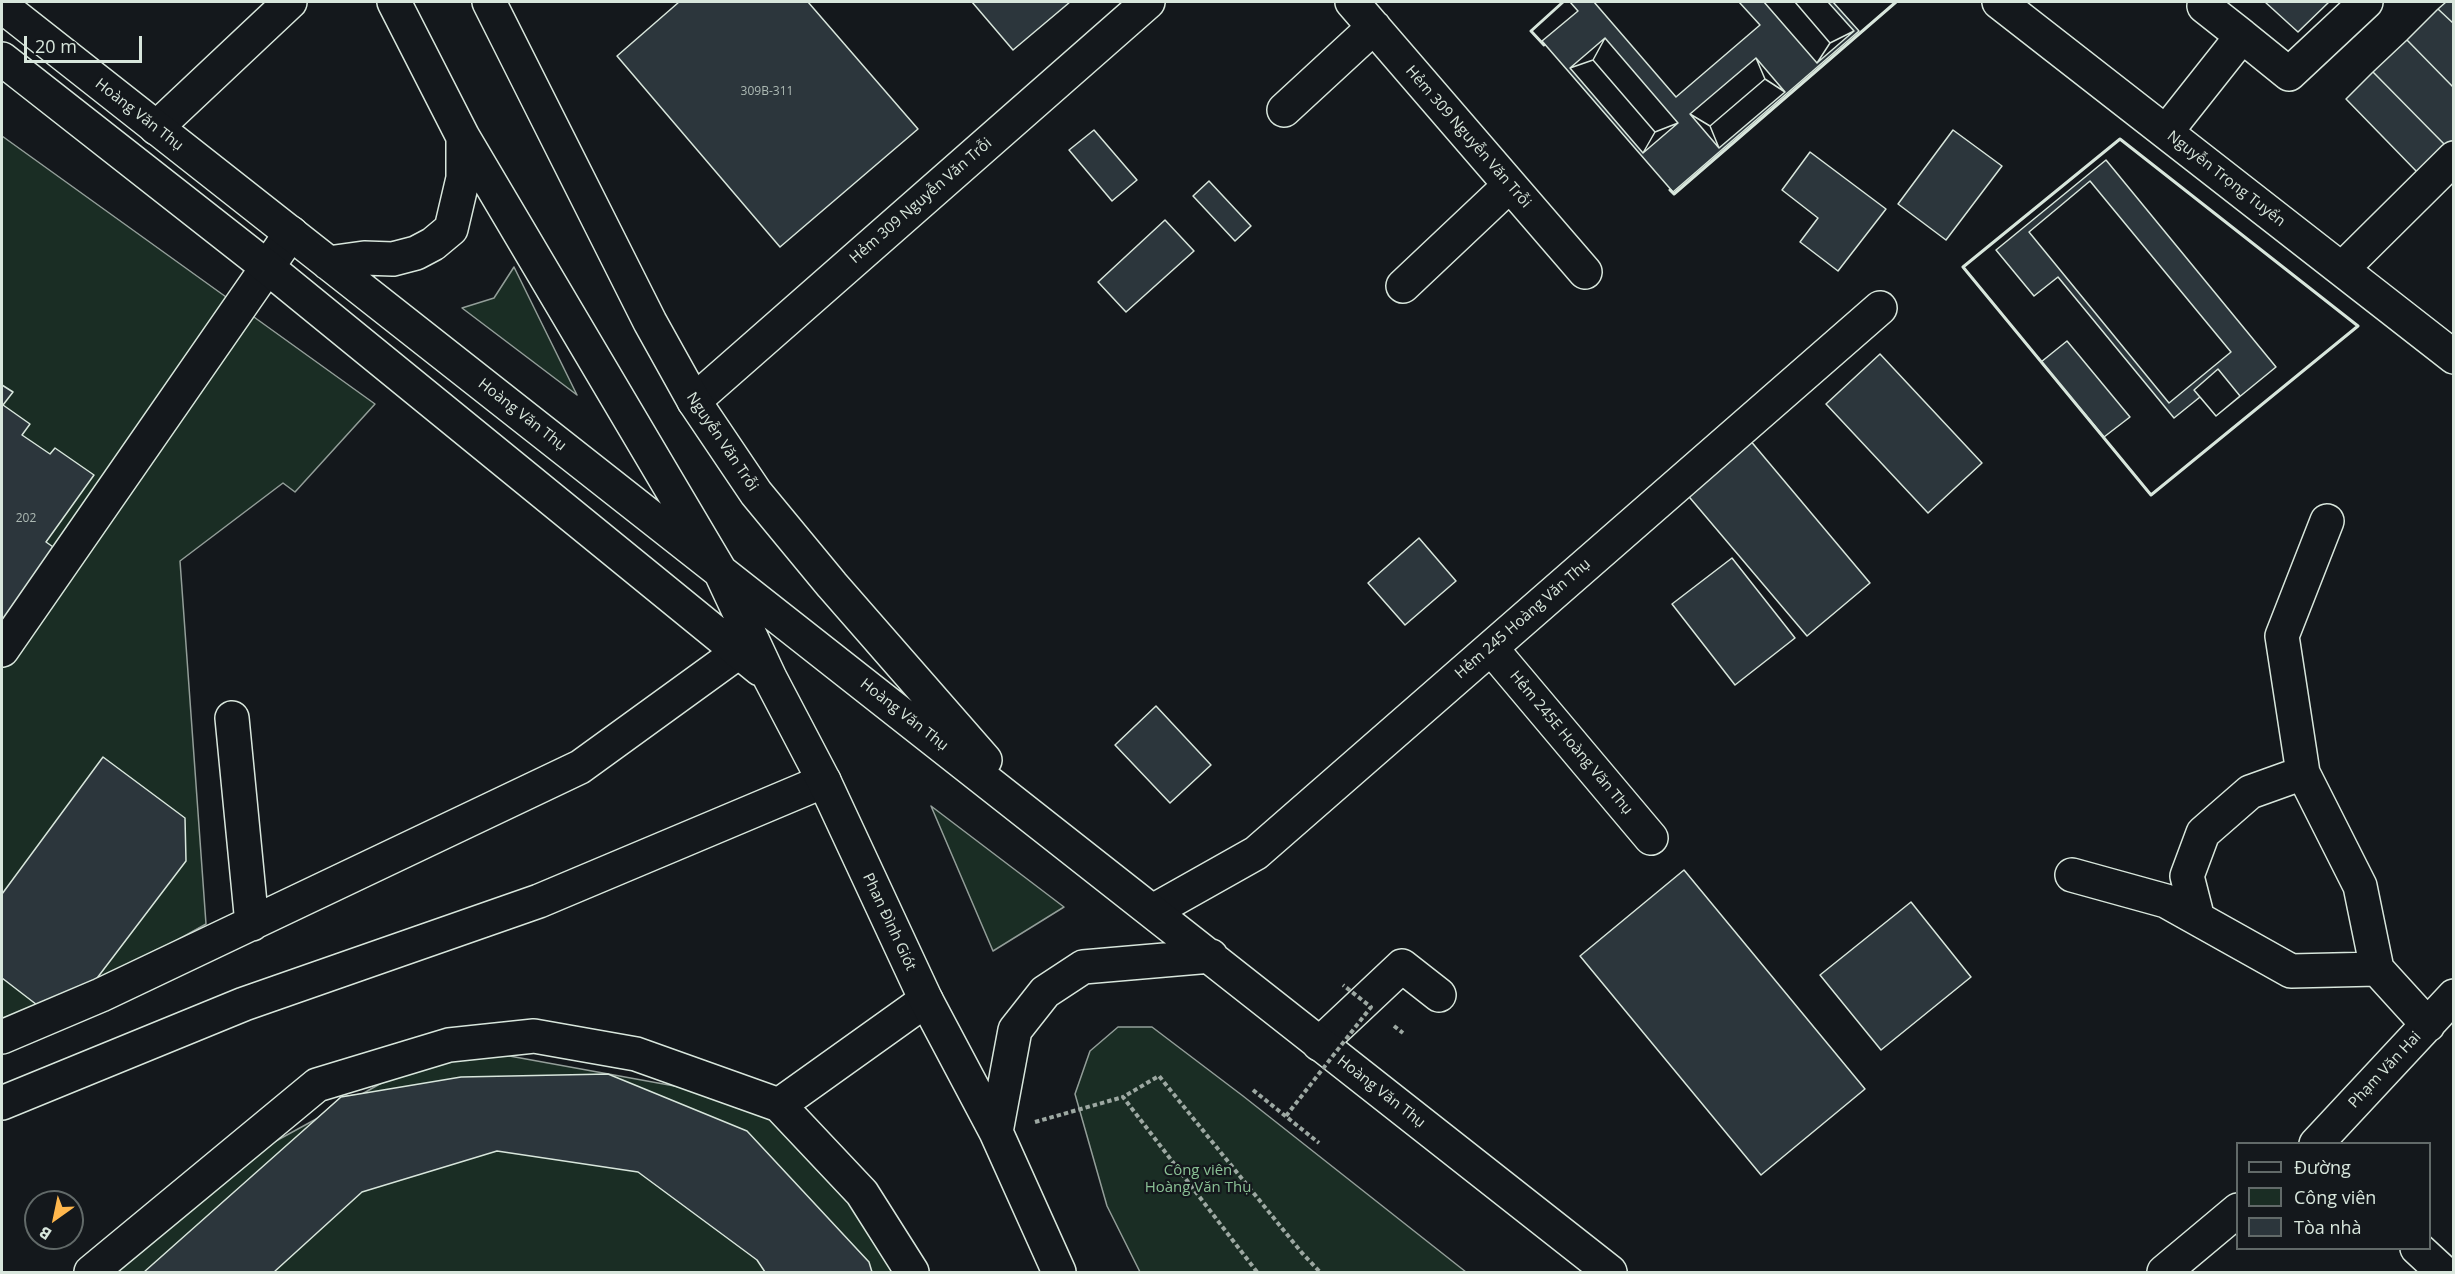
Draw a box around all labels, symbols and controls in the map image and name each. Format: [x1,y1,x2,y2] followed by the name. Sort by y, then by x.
[27,24,146,62] scale bar
[35,34,77,58] text: 20 m
[1401,62,1535,212] street label: Hẻm 309 Nguyễn Văn Trỗi
[91,75,187,155] street label: Hoàng Văn Thụ
[741,85,793,99] house number: 309B-311
[2163,127,2289,231] street label: Nguyễn Trọng Tuyển
[846,134,996,268] street label: Hẻm 309 Nguyễn Văn Trỗi
[474,375,570,455] street label: Hoàng Văn Thụ
[682,389,762,495] street label: Nguyễn Văn Trỗi
[16,512,36,526] house number: 202
[1452,555,1594,683] street label: Hẻm 245 Hoàng Văn Thụ
[1506,668,1636,818] street label: Hẻm 245E Hoàng Văn Thụ
[856,675,952,755] street label: Hoàng Văn Thụ
[859,870,919,974] street label: Phan Đình Giót
[2345,1028,2425,1112] street label: Phạm Văn Hai
[1333,1052,1429,1132] street label: Hoàng Văn Thụ
[2236,1142,2431,1250] legend
[2294,1155,2351,1179] text: Đường
[1145,1162,1251,1197] park label: Công viên Hoàng Văn Thụ
[2294,1185,2376,1209] text: Công viên
[24,1190,84,1250] north arrow
[2294,1215,2362,1239] text: Tòa nhà
[35,1221,56,1246] text: B

